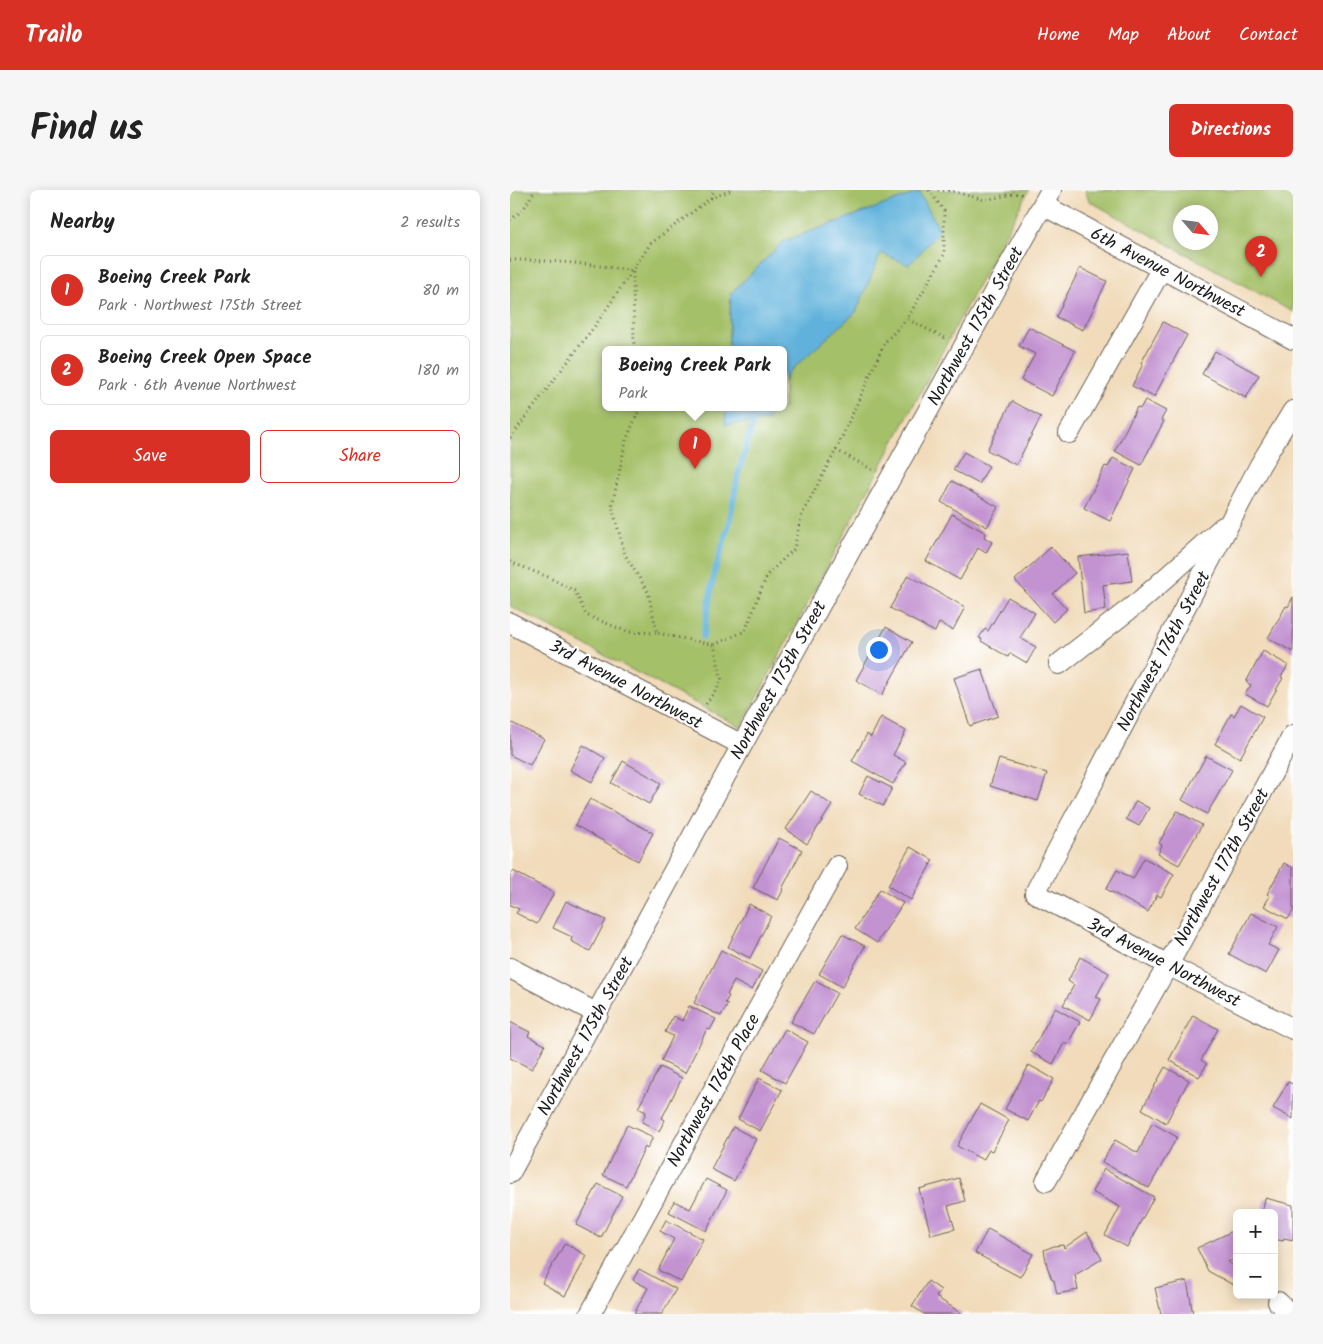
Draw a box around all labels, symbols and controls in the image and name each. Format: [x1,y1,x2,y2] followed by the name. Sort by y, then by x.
[25,16,83,55] text: Trailo
[1037,21,1080,50] text: Home
[1108,21,1139,50] text: Map
[1167,21,1211,50] text: About
[1239,21,1298,50] text: Contact
[30,102,143,158] text: Find us
[1169,104,1293,157] button: Directions
[1173,205,1218,250] north arrow
[50,206,115,239] text: Nearby
[400,210,460,235] text: 2 results
[1085,220,1251,327] street label: 6th Avenue Northwest
[1245,236,1277,277] pin: 2
[920,241,1033,412] street label: Northwest 175th Street
[98,263,250,293] text: Boeing Creek Park
[65,278,69,303] text: 1
[422,278,459,303] text: 80 m
[98,293,302,318] text: Park · Northwest 175th Street
[98,343,312,373] text: Boeing Creek Open Space
[602,346,787,411] popup
[619,351,770,381] text: Boeing Creek Park
[62,358,72,383] text: 2
[417,358,459,383] text: 180 m
[98,373,296,398] text: Park · 6th Avenue Northwest
[619,381,648,406] text: Park
[679,428,711,469] pin: 1
[50,430,250,483] button: Save
[260,430,460,483] button: Share
[1110,565,1219,737] street label: Northwest 176th Street
[723,595,836,766] street label: Northwest 175th Street
[543,633,708,739] street label: 3rd Avenue Northwest
[866,637,892,663] your location
[1167,783,1278,952] street label: Northwest 177th Street
[1081,911,1246,1017] street label: 3rd Avenue Northwest
[530,951,643,1122] street label: Northwest 175th Street
[660,1009,769,1173] street label: Northwest 176th Place
[1233,1209,1278,1299] map controls
[1233,1209,1278,1254] button: +
[1233,1254,1278,1299] button: −

